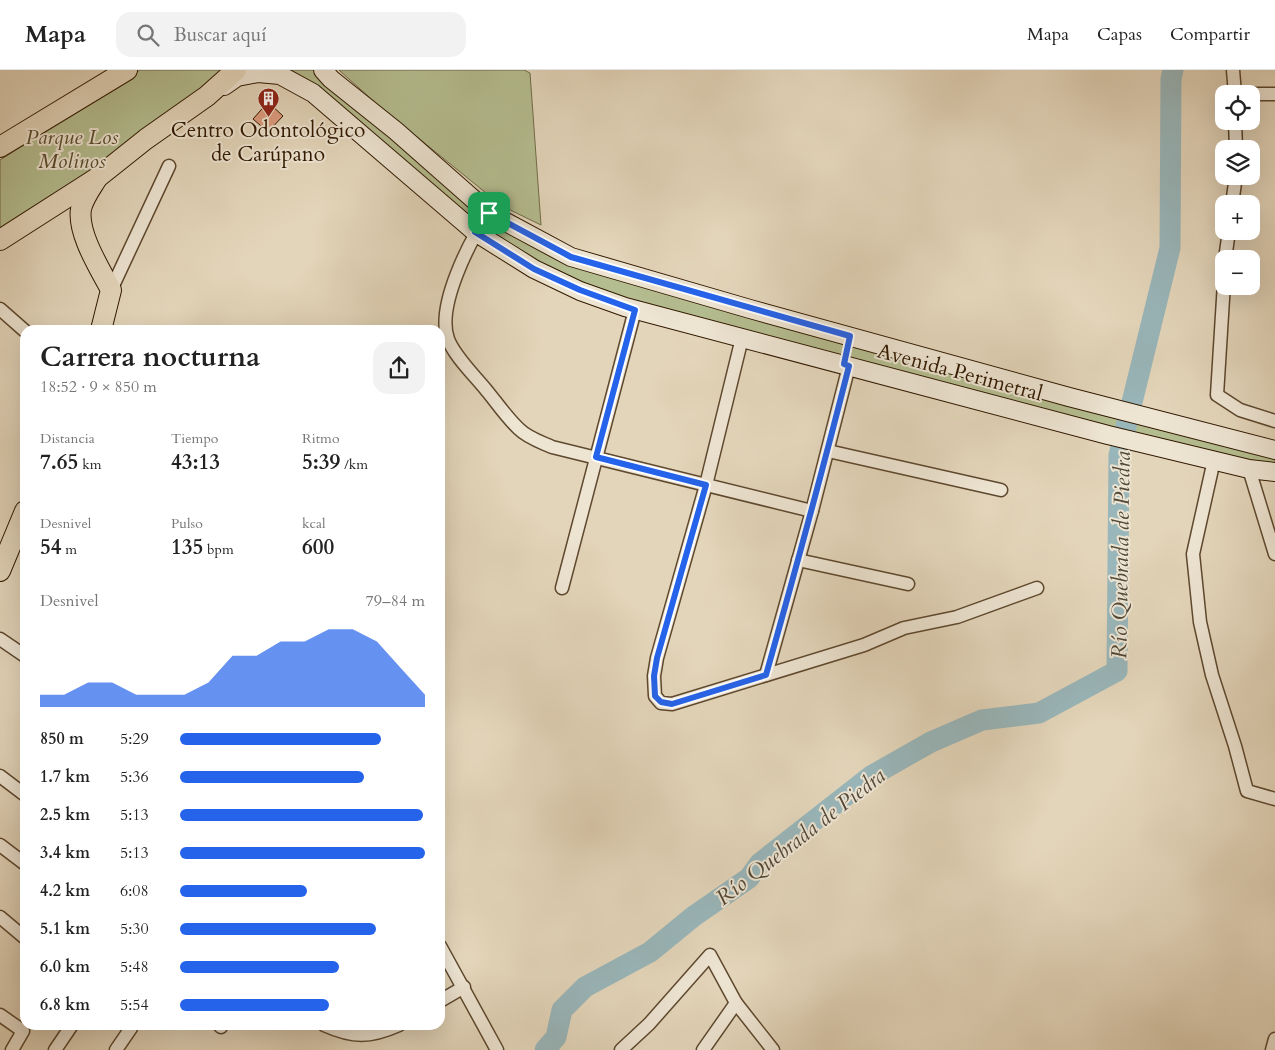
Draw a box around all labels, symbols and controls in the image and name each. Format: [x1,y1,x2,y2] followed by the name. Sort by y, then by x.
[116,12,466,57] search box
[25,18,86,51] text: Mapa
[134,21,162,49] icon: search
[174,22,267,48] text: Buscar aquí
[1027,22,1069,47] text: Mapa
[1097,22,1142,47] text: Capas
[1170,22,1250,47] text: Compartir
[1215,85,1260,295] map controls
[1215,85,1260,130] button: locate
[256,86,280,117] building icon: Centro Odontológico de Carúpano
[171,116,365,169] place label: Centro Odontológico de Carúpano
[26,123,118,176] park label: Parque Los Molinos
[1215,140,1260,185] button: layers
[468,192,510,234] pin
[1215,195,1260,240] button: +
[475,199,503,227] icon: arrive
[1215,250,1260,295] button: −
[874,336,1046,409] street label: Avenida Perimetral
[40,338,260,376] text: Carrera nocturna
[373,342,425,394] button: share
[40,376,157,398] text: 18:52 · 9 × 850 m
[40,429,95,448] text: Distancia
[171,429,218,448] text: Tiempo
[302,429,339,448] text: Ritmo
[40,448,78,477] text: 7.65
[171,448,220,477] text: 43:13
[302,448,340,477] text: 5:39
[1104,451,1138,659] water label: Río Quebrada de Piedra
[78,455,101,474] text: km
[340,455,368,474] text: /km
[40,514,91,533] text: Desnivel
[171,514,203,533] text: Pulso
[302,514,326,533] text: kcal
[40,533,62,562] text: 54
[171,533,203,562] text: 135
[302,533,334,562] text: 600
[62,540,77,559] text: m
[203,540,234,559] text: bpm
[40,590,99,612] text: Desnivel
[366,590,425,612] text: 79–84 m
[40,728,84,750] text: 850 m
[120,728,149,750] text: 5:29
[710,761,892,913] water label: Río Quebrada de Piedra
[40,766,90,788] text: 1.7 km
[120,766,149,788] text: 5:36
[40,804,90,826] text: 2.5 km
[120,804,149,826] text: 5:13
[40,842,90,864] text: 3.4 km
[120,842,149,864] text: 5:13
[40,880,90,902] text: 4.2 km
[120,880,149,902] text: 6:08
[40,918,90,940] text: 5.1 km
[120,918,149,940] text: 5:30
[40,956,90,978] text: 6.0 km
[120,956,149,978] text: 5:48
[40,994,90,1016] text: 6.8 km
[120,994,149,1016] text: 5:54

